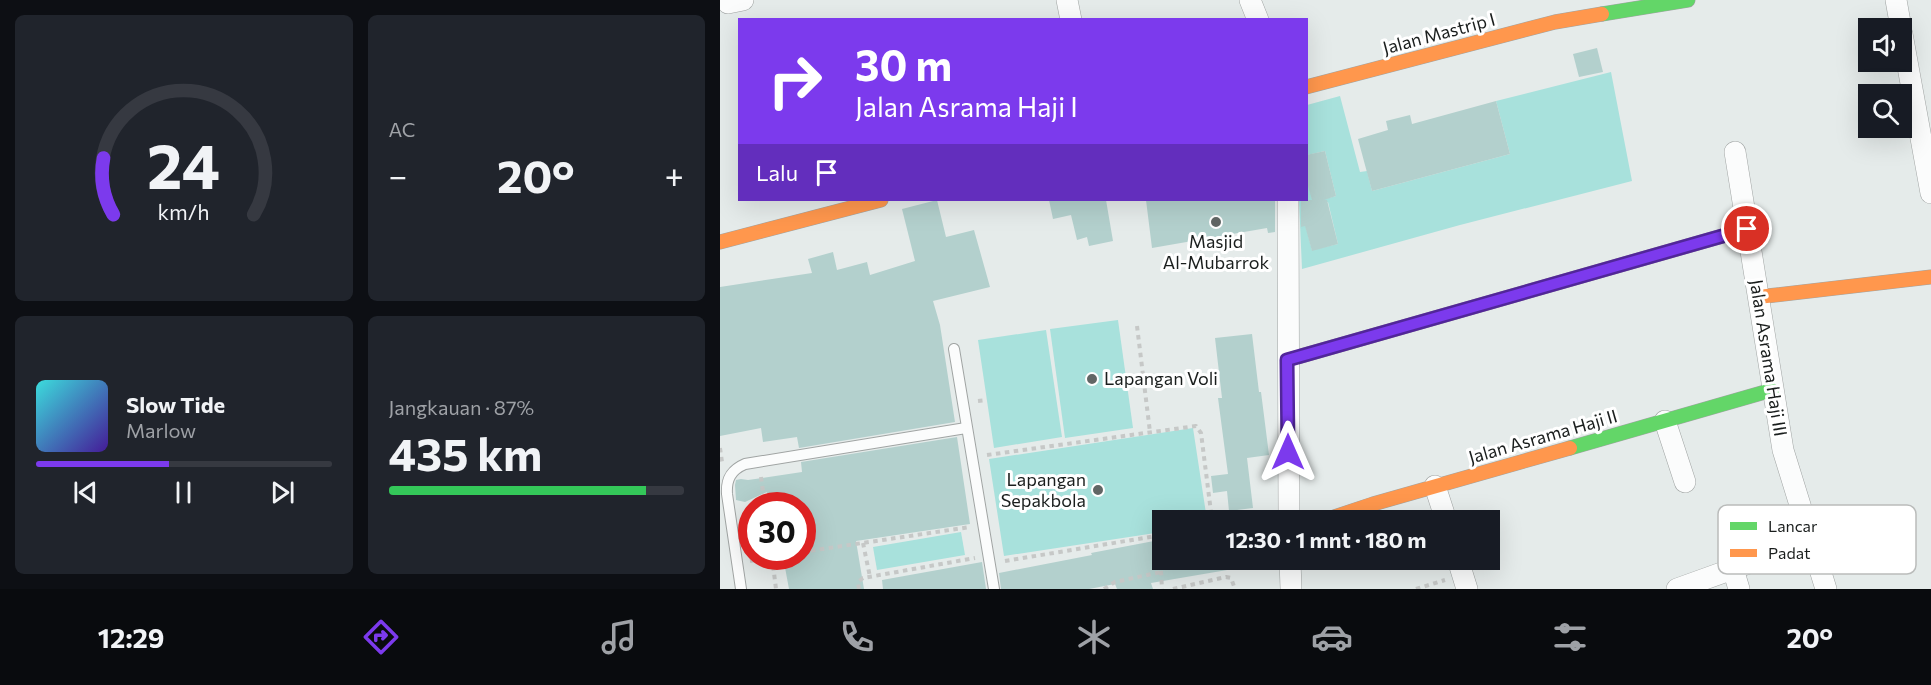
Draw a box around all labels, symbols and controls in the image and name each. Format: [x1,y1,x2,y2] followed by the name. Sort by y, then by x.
[1380,7,1497,59] street label: Jalan Mastrip I
[1858,18,1912,138] map controls
[1858,18,1912,72] button: sound
[855,38,952,90] text: 30 m
[756,42,834,120] icon: right
[1858,84,1912,138] button: search
[855,90,1078,123] text: Jalan Asrama Haji I
[389,117,415,141] text: AC
[147,126,220,202] text: 24
[497,147,575,202] text: 20°
[389,154,407,195] text: −
[665,154,684,195] text: +
[810,156,843,189] icon: arrive
[756,159,798,186] text: Lalu
[158,198,210,224] text: km/h
[1721,203,1772,254] pin
[1730,212,1763,245] icon: arrive
[1209,215,1223,229] marker: Masjid Al-Mubarrok
[1163,230,1269,273] place label: Masjid Al-Mubarrok
[1746,278,1792,438] street label: Jalan Asrama Haji III
[1104,367,1218,389] place label: Lapangan Voli
[1085,372,1099,386] marker: Lapangan Voli
[126,391,225,418] text: Slow Tide
[389,395,534,419] text: Jangkauan · 87%
[1466,404,1620,468] street label: Jalan Asrama Haji II
[126,418,196,442] text: Marlow
[1256,420,1320,484] position arrow
[389,425,542,480] text: 435 km
[1001,468,1086,511] place label: Lapangan Sepakbola
[69,476,102,509] icon: previous
[167,476,200,509] icon: pause
[266,476,299,509] icon: next
[1091,483,1105,497] marker: Lapangan Sepakbola
[738,492,816,570] speed limit sign: 30
[1718,505,1916,574] legend
[1768,516,1818,535] text: Lancar
[1225,526,1427,553] text: 12:30 · 1 mnt · 180 m
[1768,543,1811,562] text: Padat
[360,616,402,658] icon: directions
[598,616,640,658] icon: music
[836,616,878,658] icon: phone
[1073,616,1115,658] icon: climate
[1311,616,1353,658] icon: car
[1549,616,1591,658] icon: filters
[98,621,164,654] text: 12:29
[1786,621,1833,654] text: 20°

